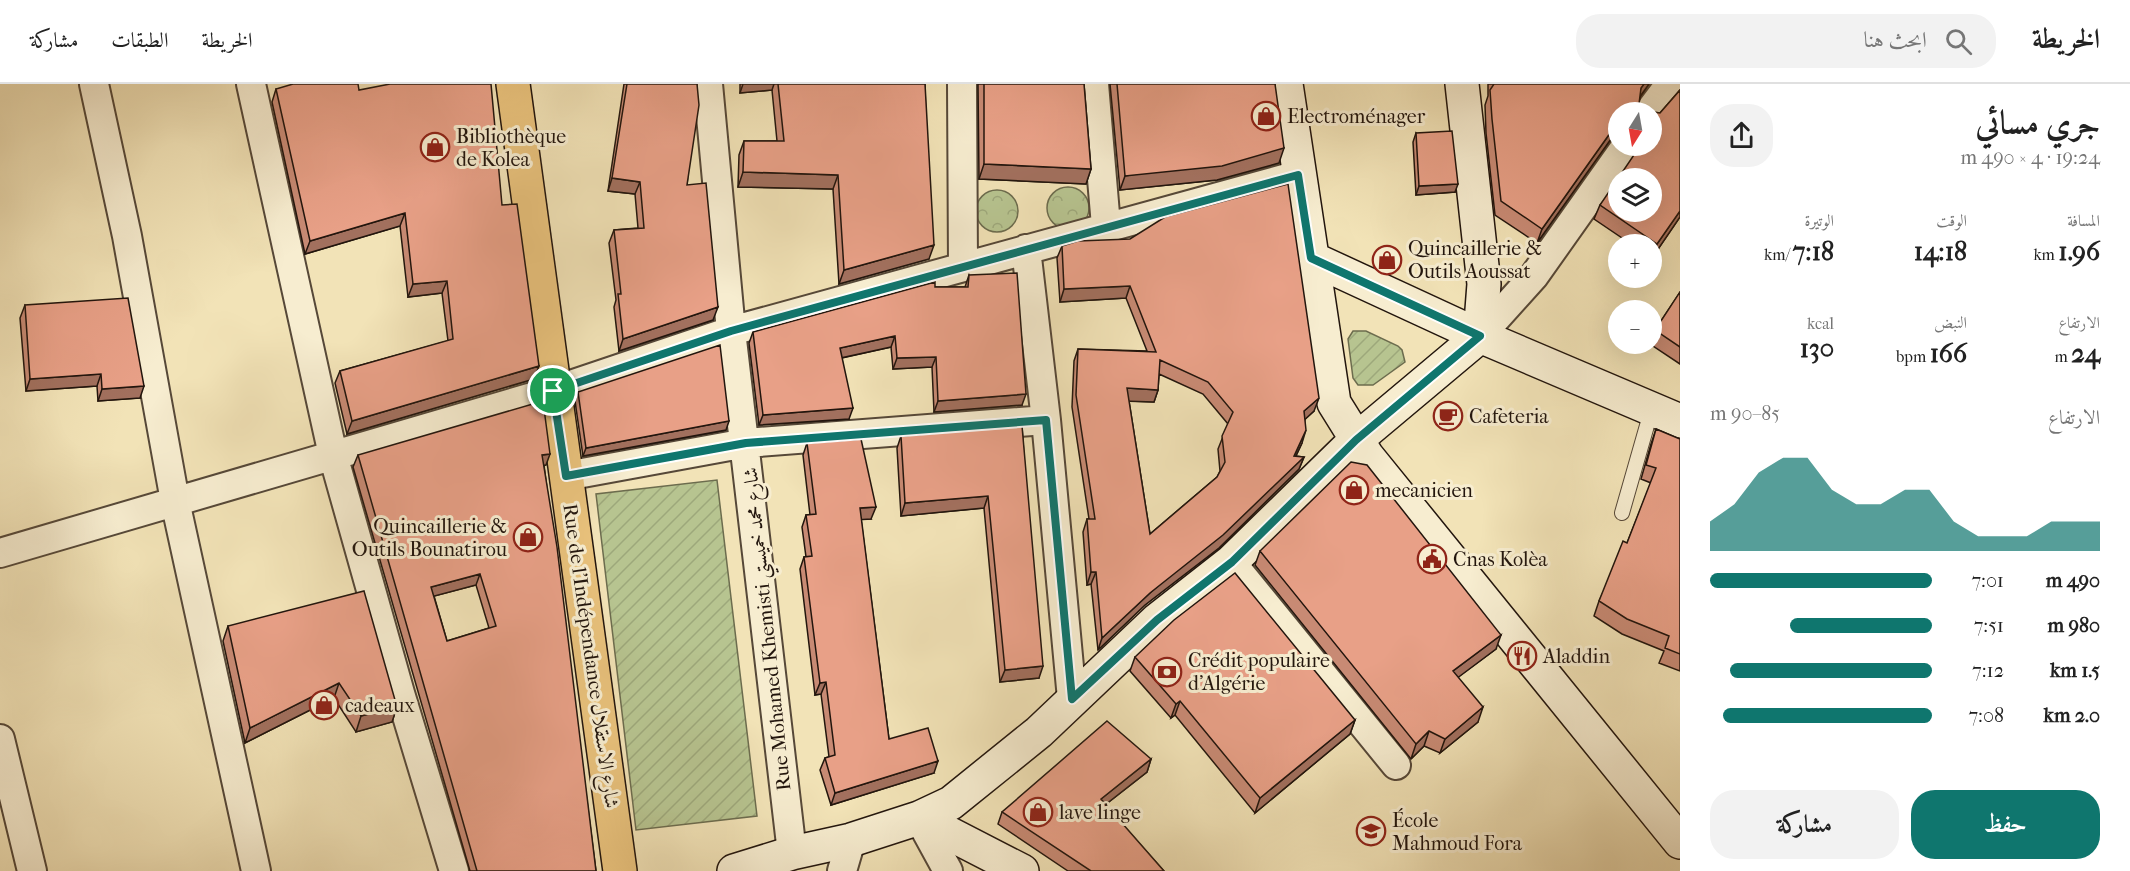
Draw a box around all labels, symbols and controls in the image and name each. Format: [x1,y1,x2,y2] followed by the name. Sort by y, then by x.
[1576,14,1996,68] search box
[2032,22,2100,55] text: الخريطة
[1942,25,1975,58] icon: search
[1863,27,1927,53] text: ابحث هنا
[30,28,78,52] text: مشاركة
[111,28,168,52] text: الطبقات
[201,28,253,52] text: الخريطة
[1250,100,1282,132] shop icon: Electroménager
[1608,102,1662,156] north arrow
[1608,102,1662,354] map controls
[1710,104,1773,167] button: share
[1975,104,2100,143] text: جري مسائي
[1287,105,1426,128] place label: Electroménager
[456,125,566,171] place label: Bibliothèque de Kolea
[419,131,451,163] shop icon: Bibliothèque de Kolea
[1960,146,2100,169] text: 19:24 · 4 × 490 m
[1608,168,1662,222] button: layers
[1804,211,1834,230] text: الوتيرة
[1936,211,1967,230] text: الوقت
[2067,211,2100,230] text: المسافة
[1608,234,1662,288] button: +
[1793,236,1834,267] text: 7:18
[1914,236,1967,267] text: 14:18
[2058,236,2100,267] text: 1.96
[1408,237,1542,283] place label: Quincaillerie & Outils Aoussat
[1371,244,1403,276] shop icon: Quincaillerie & Outils Aoussat
[1764,245,1793,264] text: /km
[2033,245,2058,264] text: km
[1608,300,1662,354] button: −
[1934,313,1967,332] text: النبض
[2058,313,2100,332] text: الارتفاع
[1807,314,1834,333] text: kcal
[1800,333,1834,364] text: 130
[1930,338,1967,369] text: 166
[2071,338,2100,369] text: 24
[1896,347,1930,366] text: bpm
[2055,347,2071,366] text: m
[527,365,578,416] pin
[536,374,569,407] icon: arrive
[1432,400,1464,432] cafe icon: Cafeteria
[1710,402,1780,425] text: 85–90 m
[1469,405,1549,428] place label: Cafeteria
[2048,406,2100,429] text: الارتفاع
[739,465,802,792] street label: Rue Mohamed Khemisti شارع محمد خميستي
[1338,474,1370,506] shop icon: mecanicien
[1375,479,1473,502] place label: mecanicien
[552,502,624,811] street label: Rue de l'Indépendance شارع الاستقلال
[352,515,508,561] place label: Quincaillerie & Outils Bounatirou
[512,521,544,553] shop icon: Quincaillerie & Outils Bounatirou
[1416,543,1448,575] public building icon: Cnas Kolèa
[1453,548,1548,571] place label: Cnas Kolèa
[1971,569,2004,592] text: 7:01
[2046,569,2100,592] text: 490 m
[1974,614,2004,637] text: 7:51
[2047,614,2100,637] text: 980 m
[1506,640,1538,672] restaurant icon: Aladdin
[1542,645,1610,668] place label: Aladdin
[1188,649,1330,695] place label: Crédit populaire d'Algérie
[1151,656,1183,688] bank icon: Crédit populaire d'Algérie
[1972,659,2004,682] text: 7:12
[2050,659,2100,682] text: 1.5 km
[308,689,340,721] shop icon: cadeaux
[345,694,415,717] place label: cadeaux
[1968,704,2004,727] text: 7:08
[2044,704,2100,727] text: 2.0 km
[1710,790,1899,859] button: مشاركة
[1911,790,2100,859] button: حفظ
[1022,796,1054,828] shop icon: lave linge
[1058,801,1141,824] place label: lave linge
[1392,808,1523,855] place label: École Mahmoud Fora
[1355,815,1387,847] school or university icon: École Mahmoud Fora

